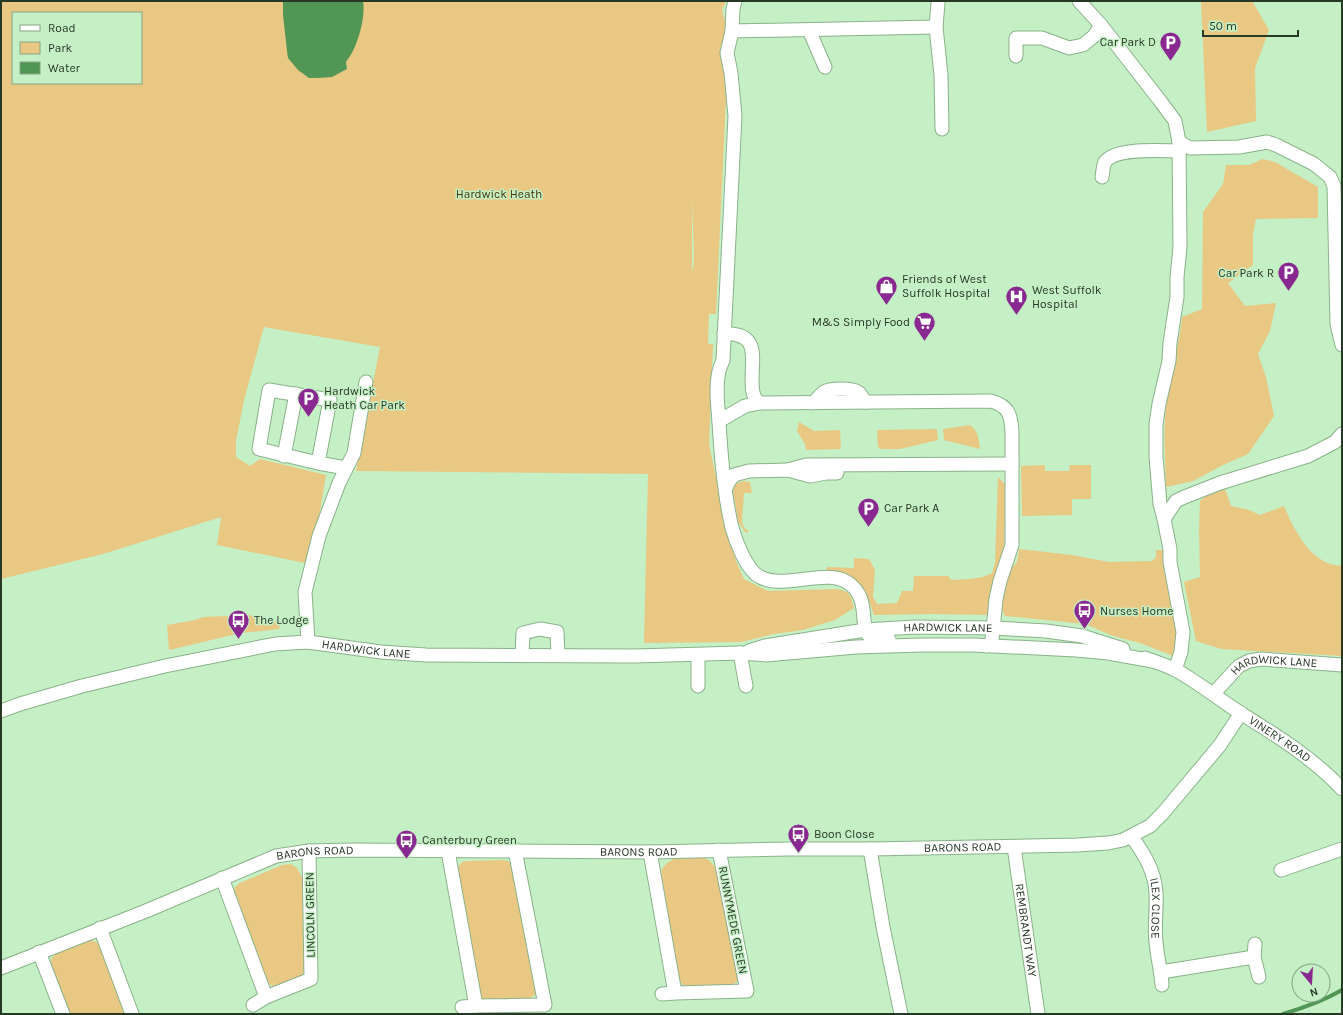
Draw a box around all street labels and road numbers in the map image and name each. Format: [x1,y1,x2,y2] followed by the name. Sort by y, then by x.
[903,620,993,635] street label: HARDWICK LANE
[321,637,411,661] street label: HARDWICK LANE
[1227,652,1318,678] street label: HARDWICK LANE
[1246,713,1314,765] street label: VINERY ROAD
[924,839,1002,855] street label: BARONS ROAD
[275,843,354,863] street label: BARONS ROAD
[600,844,678,859] street label: BARONS ROAD
[716,865,750,975] street label: RUNNYMEDE GREEN
[302,872,318,958] street label: LINCOLN GREEN
[1147,876,1163,939] street label: ILEX CLOSE
[1012,882,1040,978] street label: REMBRANDT WAY

